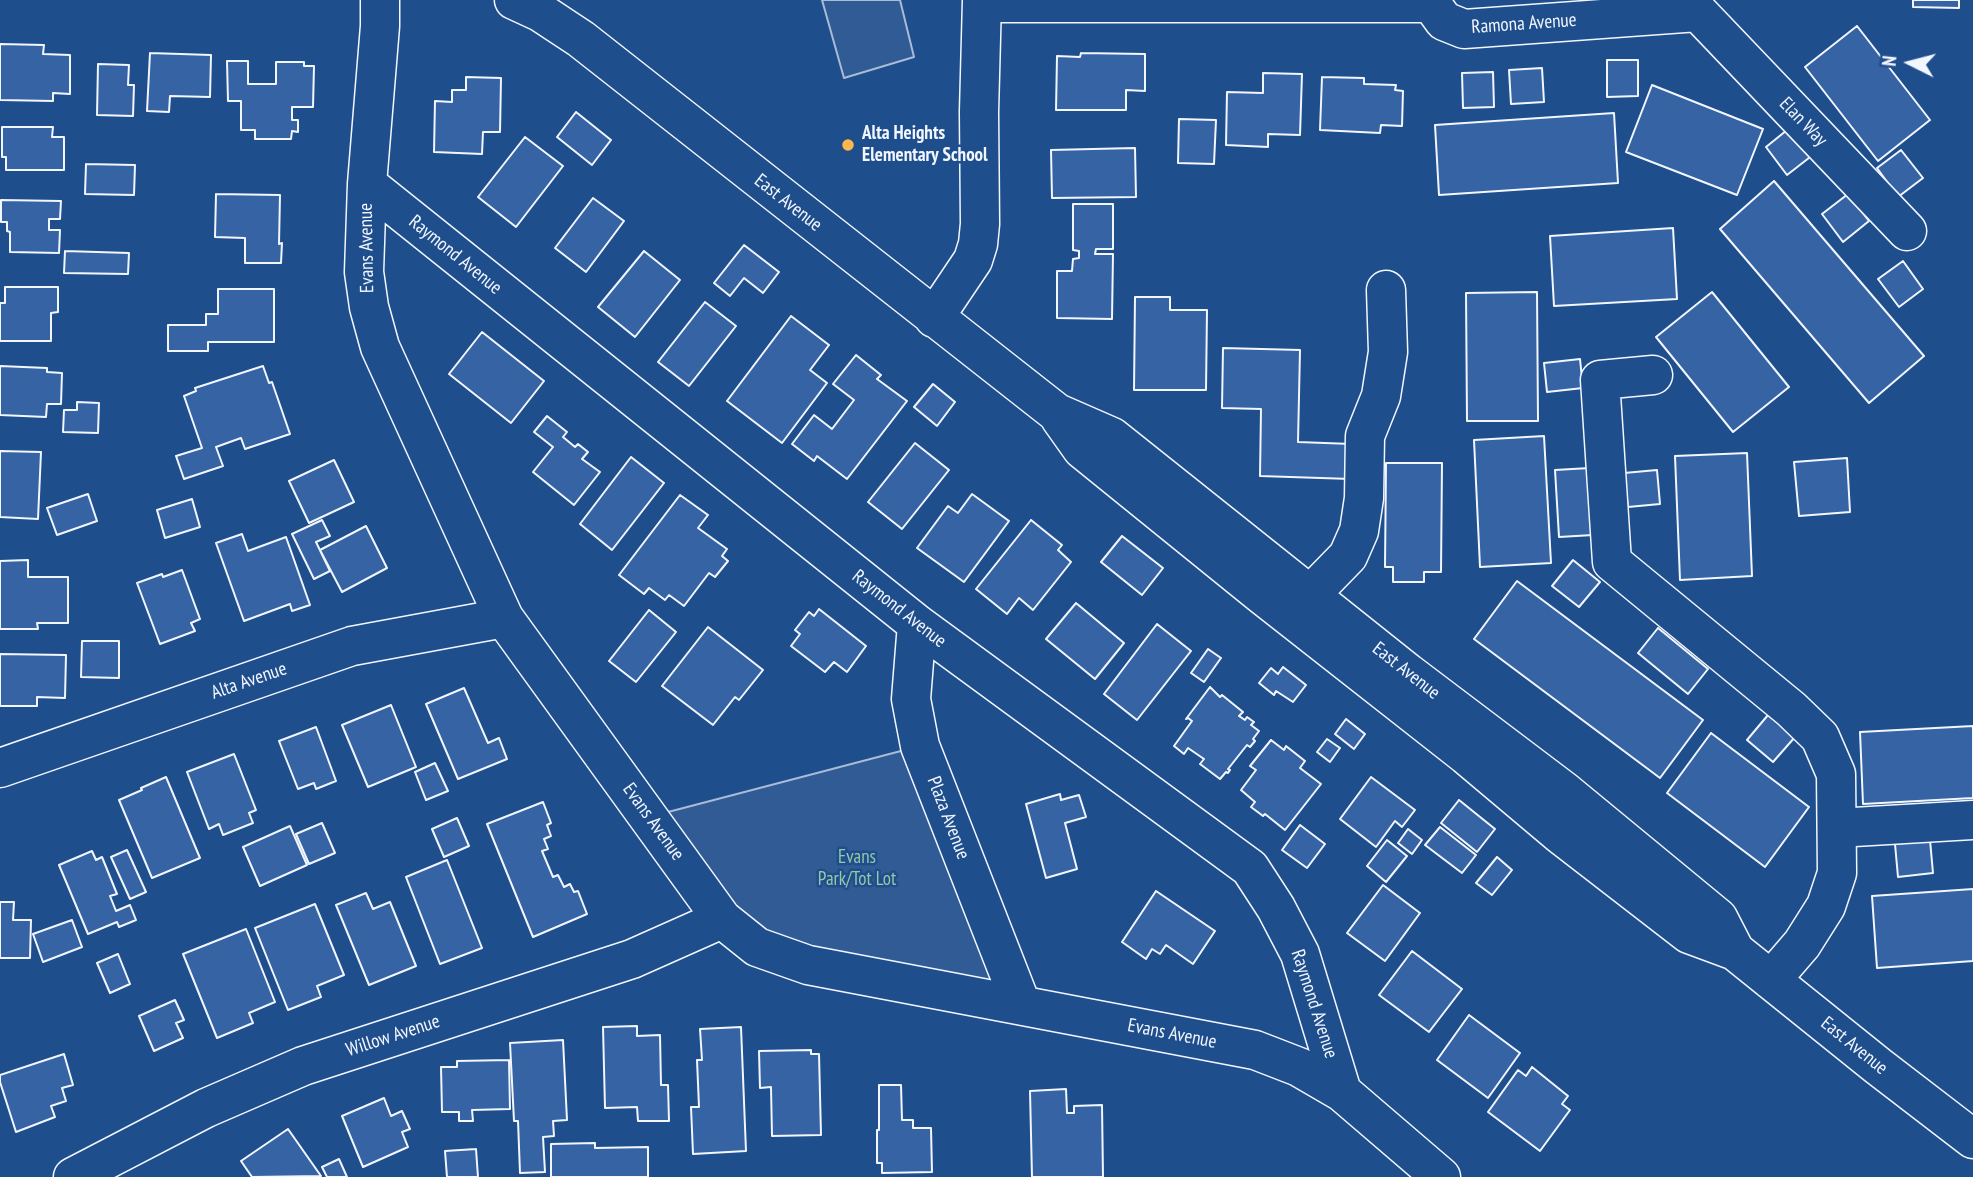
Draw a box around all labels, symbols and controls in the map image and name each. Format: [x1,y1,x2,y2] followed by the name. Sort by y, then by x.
[1471,9,1577,39] street label: Ramona Avenue
[1875,28,1945,98] north arrow
[1877,54,1902,67] text: N
[1774,93,1832,151] street label: Elan Way
[862,123,988,167] place label: Alta Heights Elementary School
[840,137,856,153] marker: Alta Heights Elementary School
[750,170,826,236] street label: East Avenue
[355,203,379,293] street label: Evans Avenue
[404,211,506,299] street label: Raymond Avenue
[847,565,951,653] street label: Raymond Avenue
[1368,638,1444,704] street label: East Avenue
[208,657,290,705] street label: Alta Avenue
[922,773,974,863] street label: Plaza Avenue
[617,779,689,865] street label: Evans Avenue
[818,847,896,891] park label: Evans Park/Tot Lot
[1286,947,1342,1061] street label: Raymond Avenue
[343,1010,443,1062] street label: Willow Avenue
[1816,1012,1892,1080] street label: East Avenue
[1126,1014,1218,1054] street label: Evans Avenue

